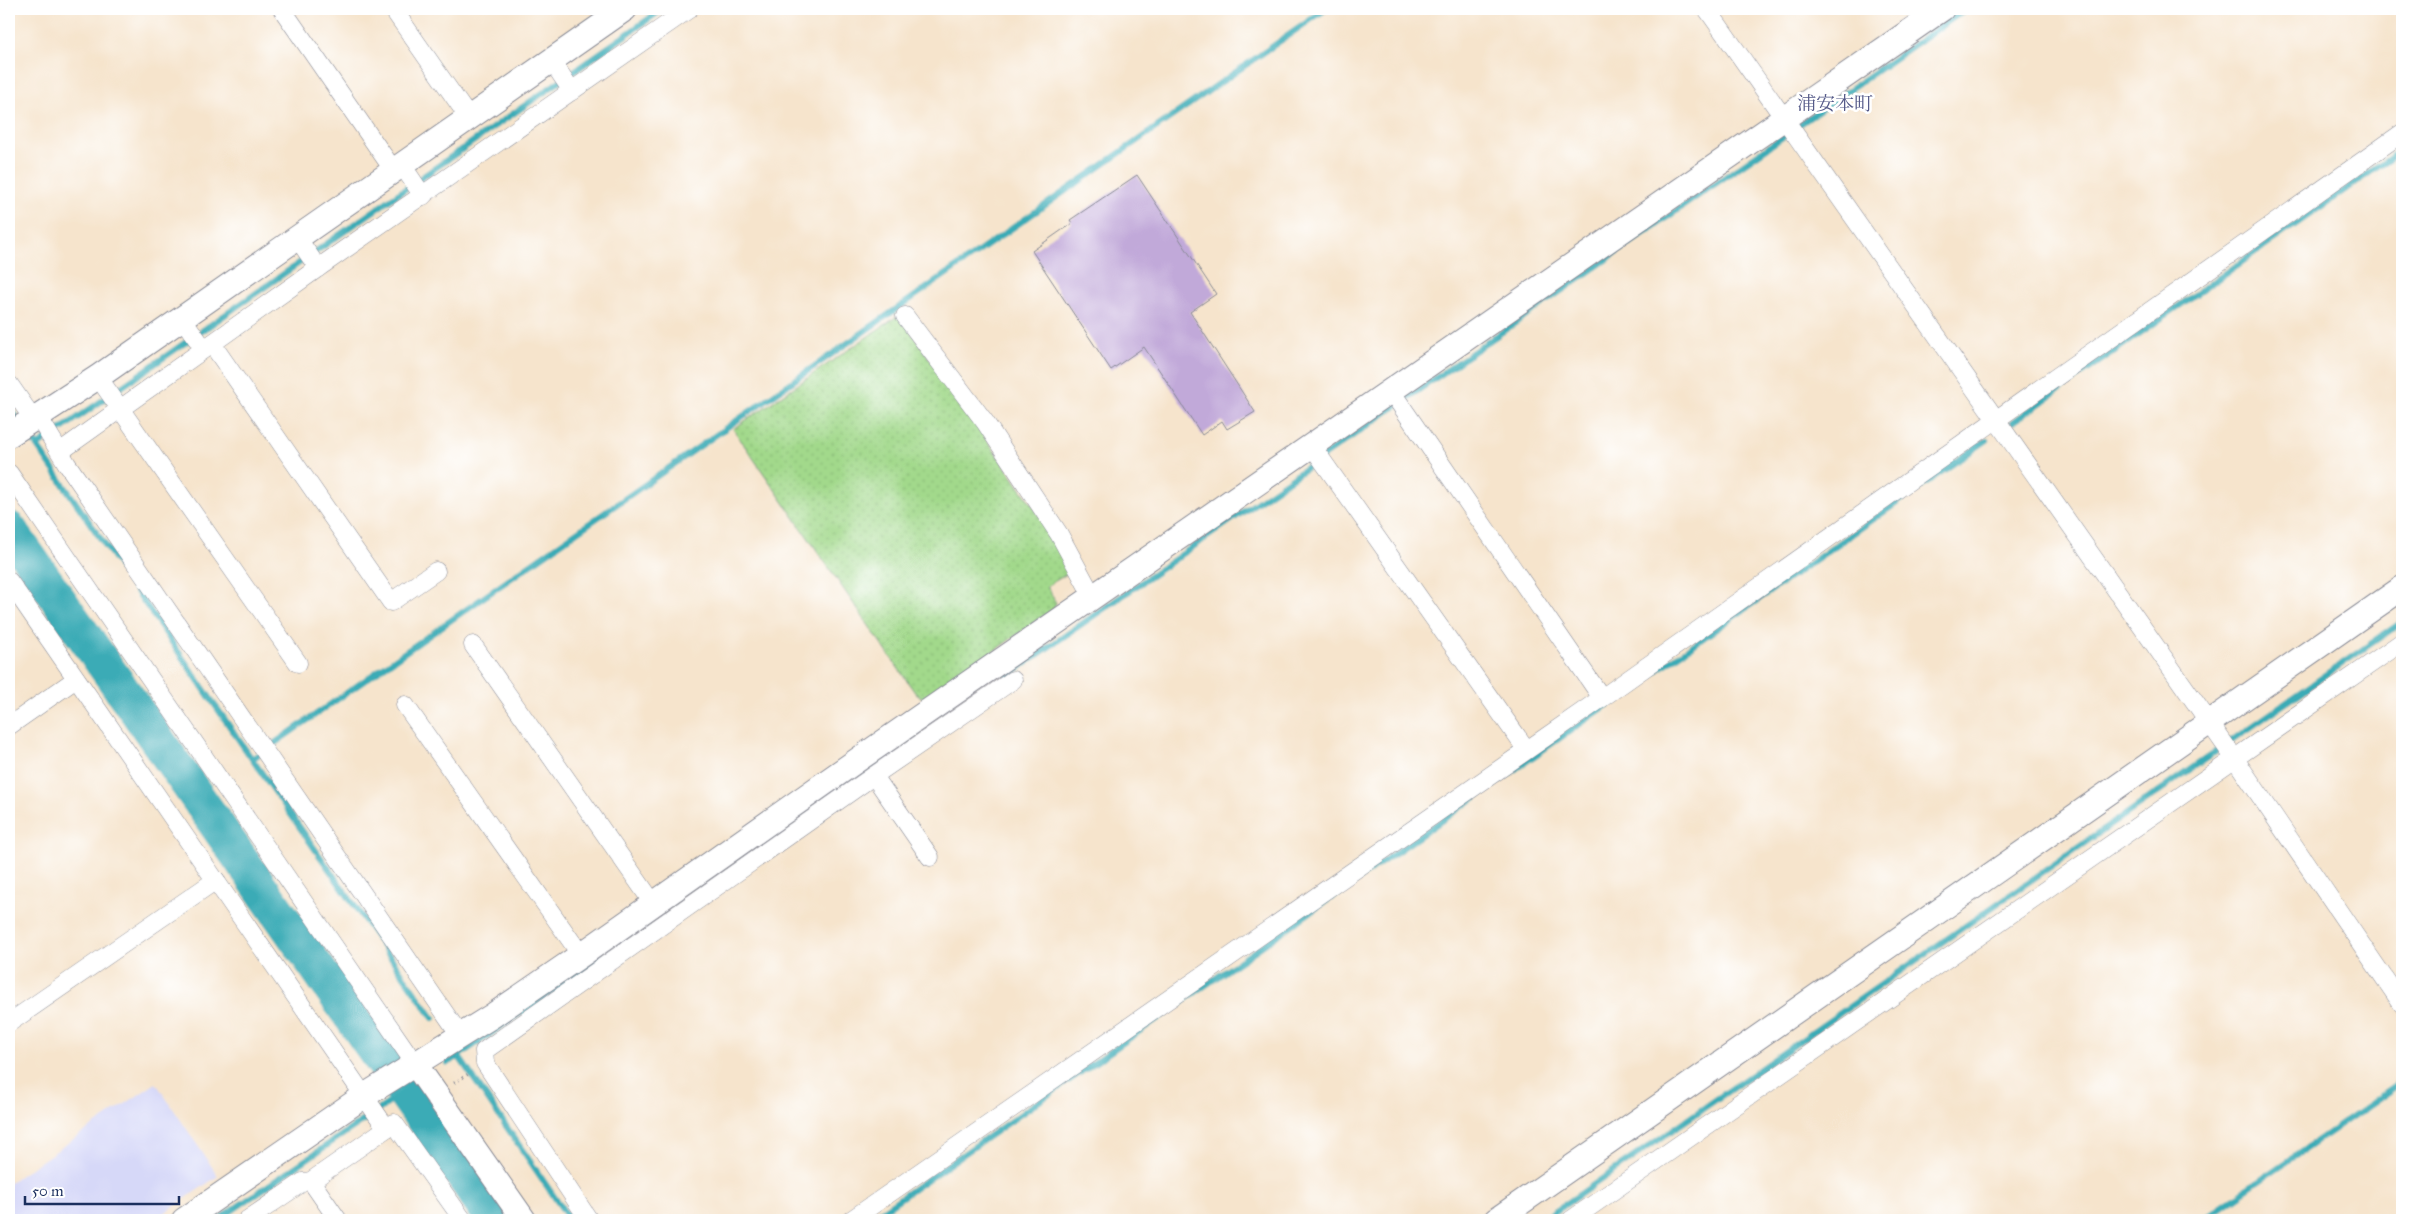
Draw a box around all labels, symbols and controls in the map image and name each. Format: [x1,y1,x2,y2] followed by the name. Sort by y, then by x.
[1797,92,1873,115] district label: 浦安本町
[25,1174,179,1206] scale bar
[32,1182,64,1200] text: 50 m

